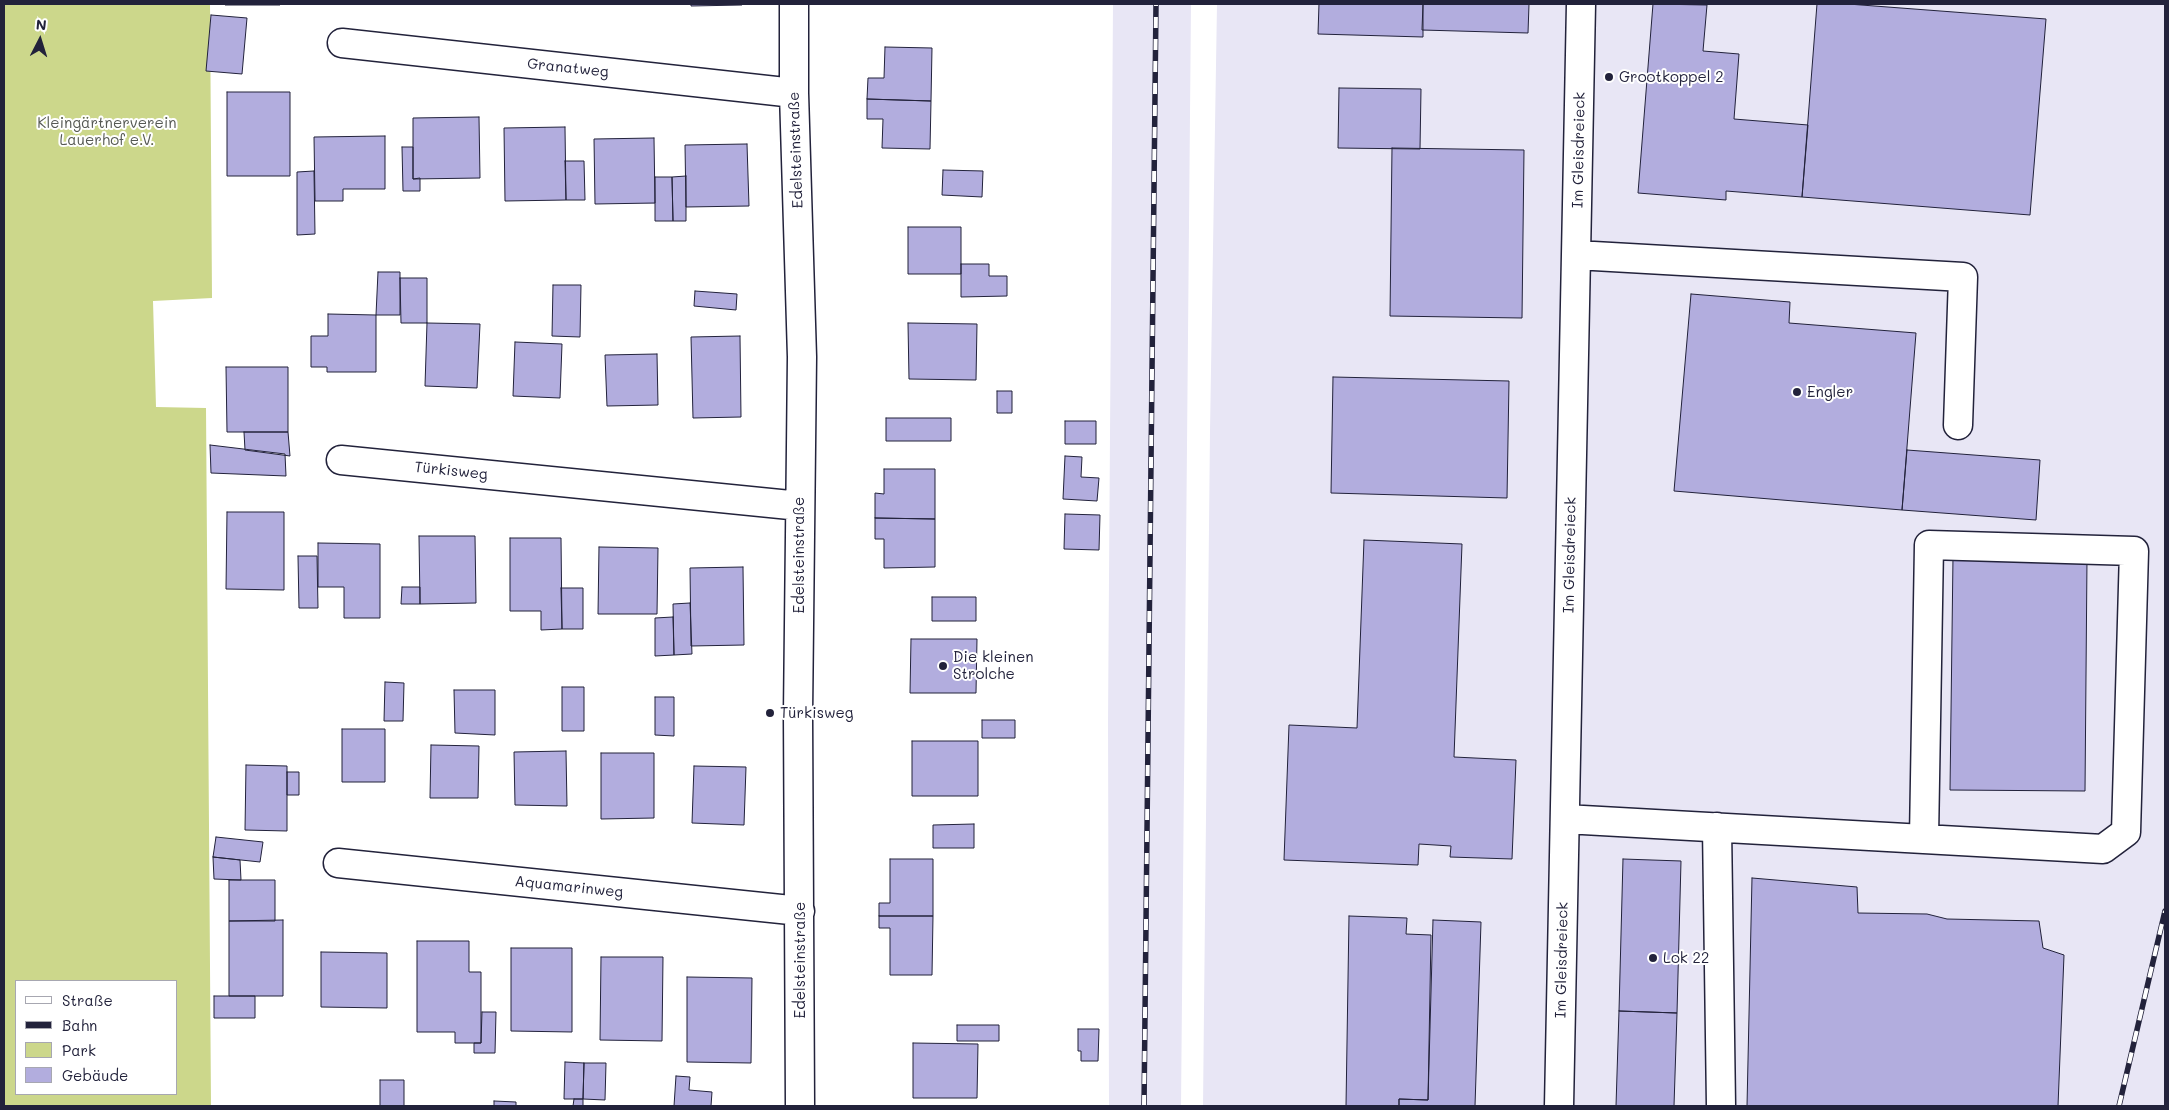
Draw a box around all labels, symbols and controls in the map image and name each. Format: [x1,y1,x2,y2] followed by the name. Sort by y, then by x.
[15,15,65,65] north arrow
[35,15,47,34] text: N
[526,55,610,81] street label: Granatweg
[1619,68,1724,86] place label: Grootkoppel 2
[1603,71,1615,83] marker: Grootkoppel 2
[785,91,807,209] street label: Edelsteinstraße
[1569,92,1589,208] street label: Im Gleisdreieck
[37,114,177,149] park label: Kleingärtnerverein Lauerhof e.V.
[1807,383,1853,401] place label: Engler
[1791,386,1803,398] marker: Engler
[413,458,489,484] street label: Türkisweg
[790,497,808,613] street label: Edelsteinstraße
[1560,497,1580,613] street label: Im Gleisdreieck
[953,648,1033,683] place label: Die kleinen Strolche
[937,660,949,672] marker: Die kleinen Strolche
[780,704,854,722] place label: Türkisweg
[764,707,776,719] marker: Türkisweg
[514,872,624,902] street label: Aquamarinweg
[791,902,809,1018] street label: Edelsteinstraße
[1552,902,1572,1018] street label: Im Gleisdreieck
[1663,949,1709,967] place label: Lok 22
[1647,952,1659,964] marker: Lok 22
[15,980,178,1095] legend
[62,990,113,1010] text: Straße
[62,1015,97,1035] text: Bahn
[62,1040,96,1060] text: Park
[62,1065,128,1085] text: Gebäude

